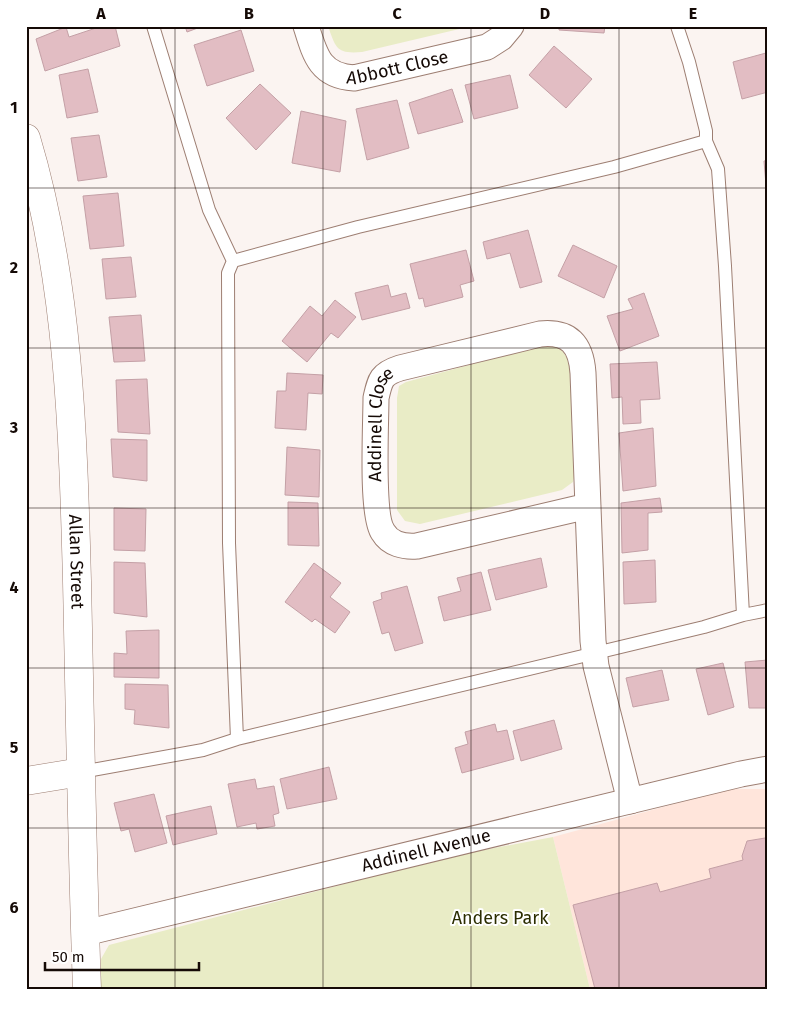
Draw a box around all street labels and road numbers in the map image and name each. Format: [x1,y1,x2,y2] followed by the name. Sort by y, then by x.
[346,45,451,89] street label: Abbott Close
[364,362,398,482] street label: Addinell Close
[64,514,89,610] street label: Allan Street
[359,824,493,877] street label: Addinell Avenue

